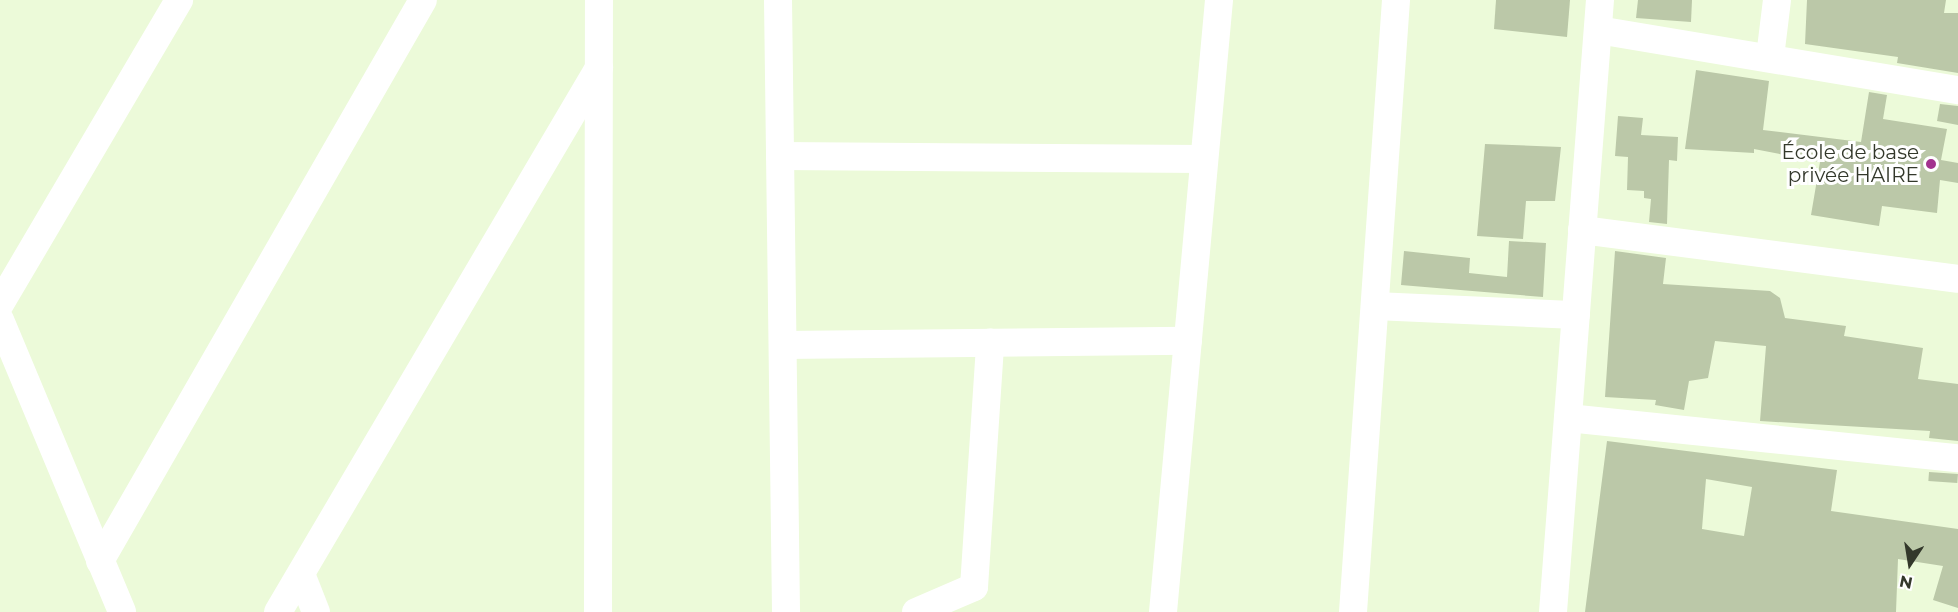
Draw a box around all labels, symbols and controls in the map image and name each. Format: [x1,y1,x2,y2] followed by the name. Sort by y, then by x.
[1781,140,1919,187] place label: École de base privée HAIRE
[1924,157,1938,171] marker: École de base privée HAIRE
[1880,534,1940,594] north arrow
[1898,571,1914,593] text: N

